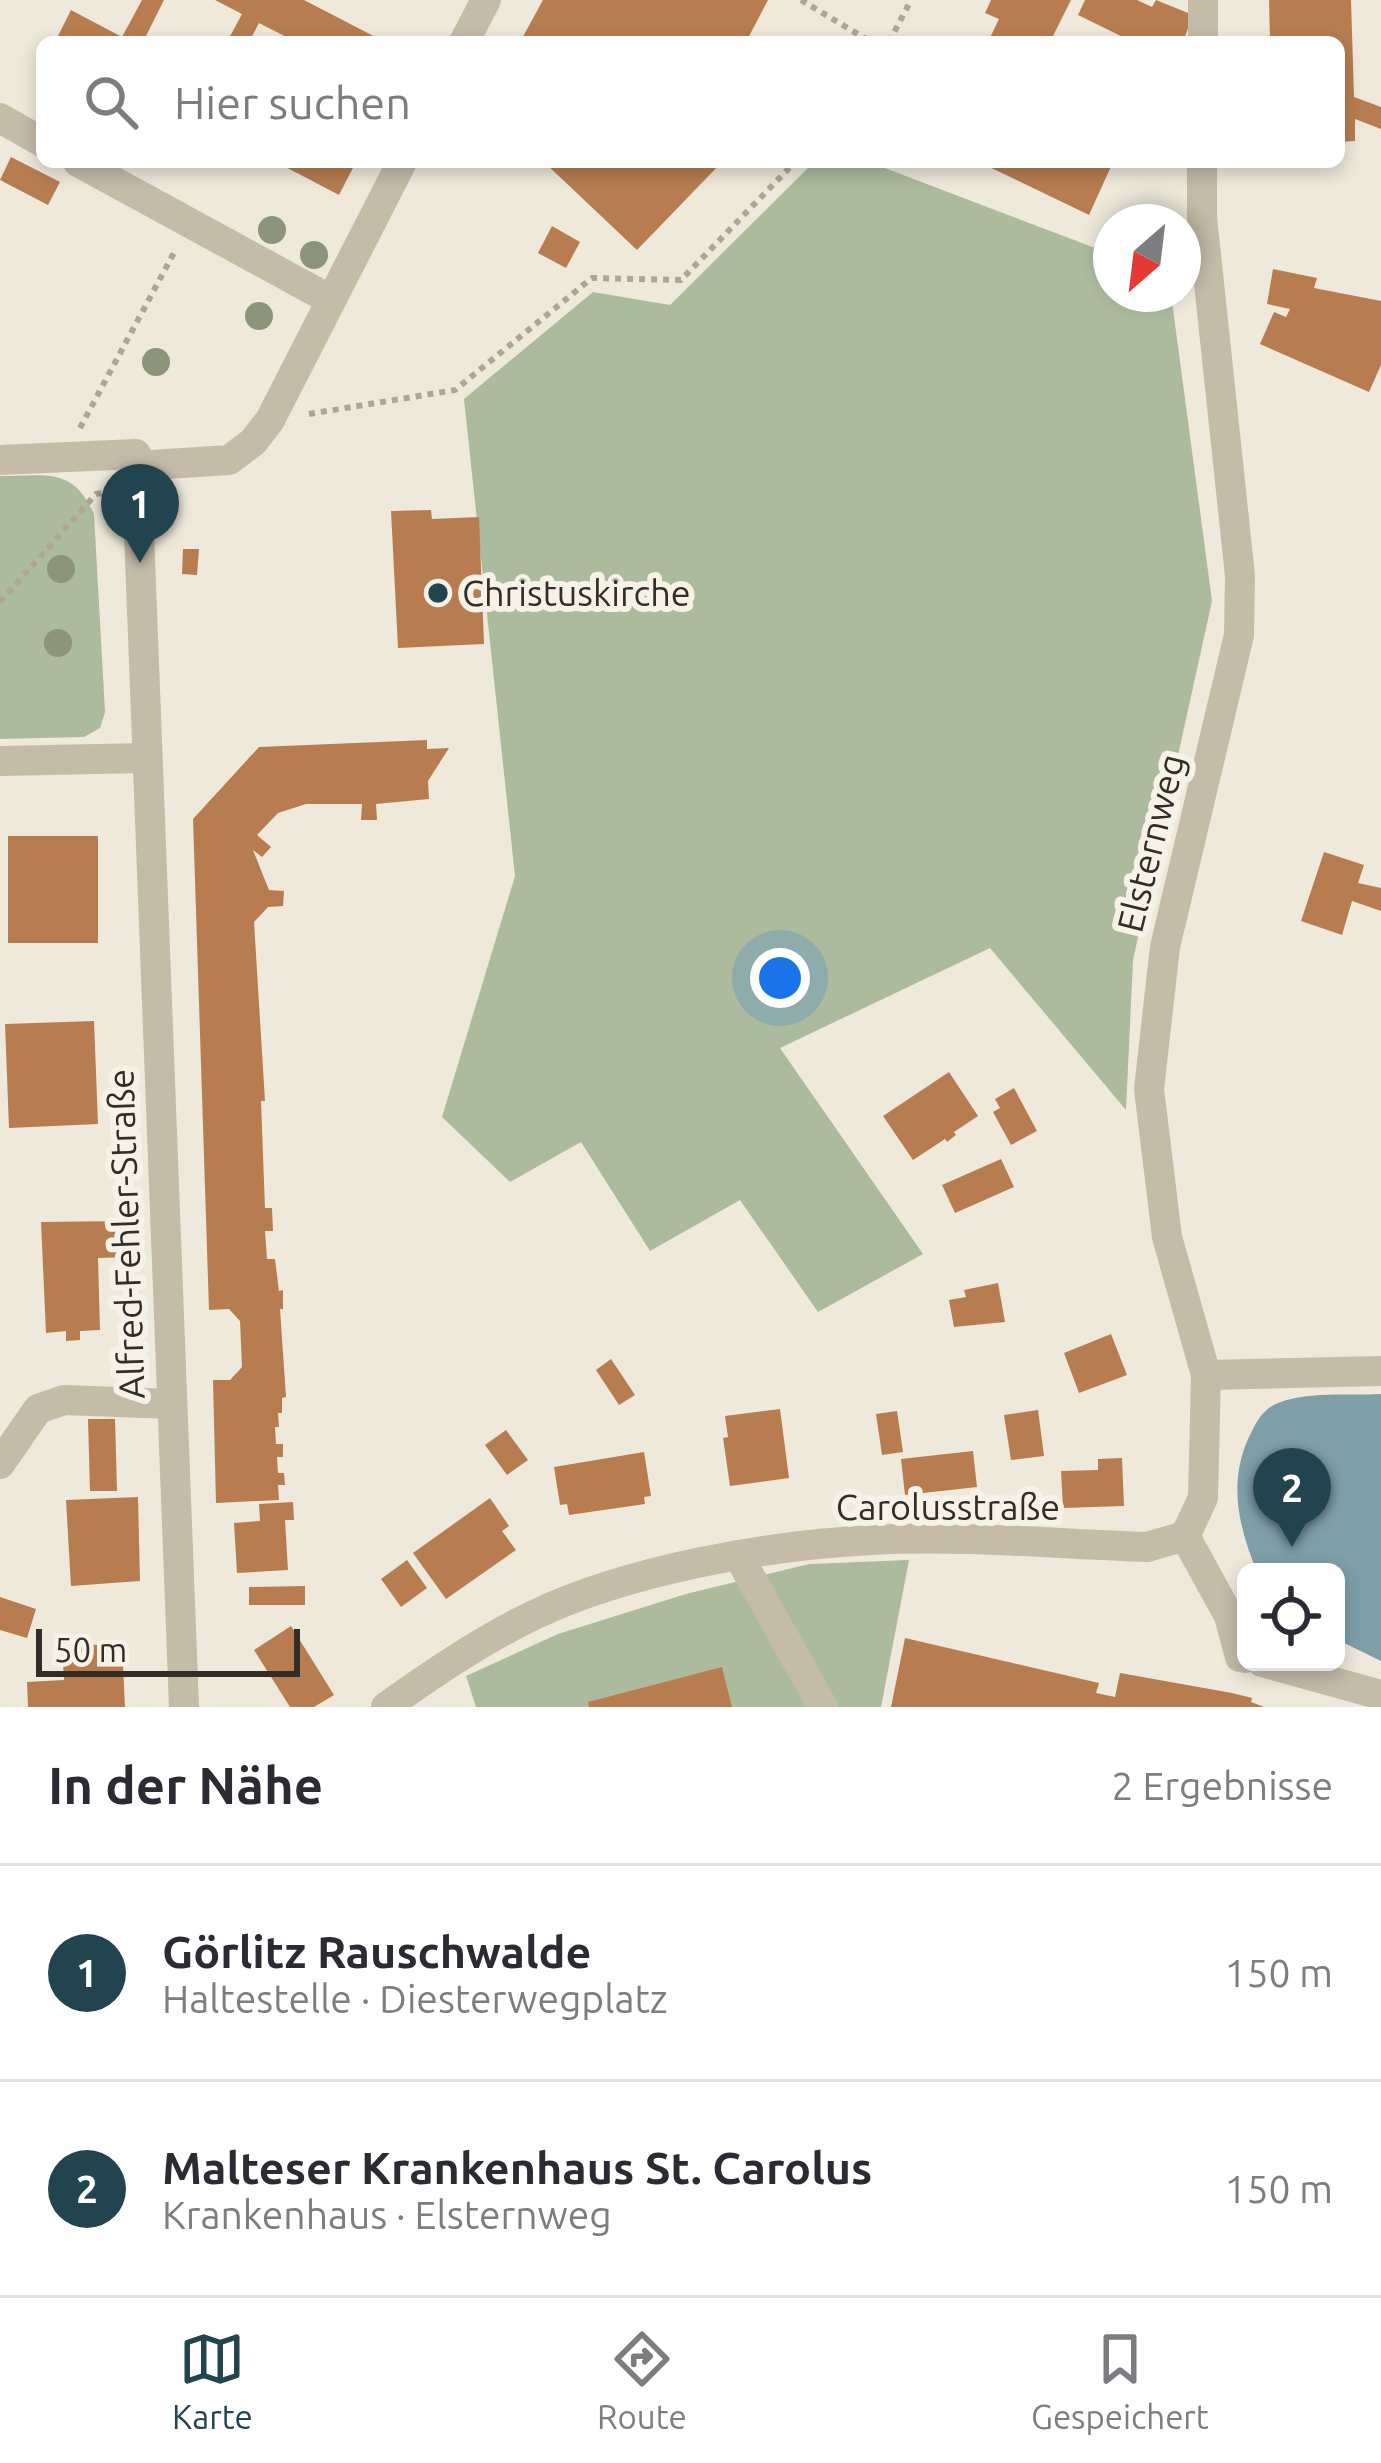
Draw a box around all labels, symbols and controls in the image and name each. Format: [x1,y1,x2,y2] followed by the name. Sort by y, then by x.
[36,36,1345,168] search box
[78,69,144,135] icon: search
[174,77,411,128] text: Hier suchen
[1093,204,1201,312] north arrow
[101,464,179,563] pin: 1
[462,572,691,613] place label: Christuskirche
[425,580,451,606] marker: Christuskirche
[1109,750,1192,936] street label: Elsternweg
[750,948,810,1008] your location
[99,1068,152,1400] street label: Alfred-Fehler-Straße
[1253,1448,1331,1547] pin: 2
[836,1486,1060,1527] street label: Carolusstraße
[1237,1563,1345,1671] map controls
[1237,1563,1345,1671] button: locate
[36,1623,300,1676] scale bar
[54,1631,127,1668] text: 50 m
[48,1756,323,1814] text: In der Nähe
[1112,1764,1333,1807] text: 2 Ergebnisse
[162,1926,591,1977] text: Görlitz Rauschwalde
[76,1951,98,1994] text: 1
[1224,1951,1333,1994] text: 150 m
[162,1977,668,2020] text: Haltestelle · Diesterwegplatz
[162,2142,872,2193] text: Malteser Krankenhaus St. Carolus
[76,2167,98,2210] text: 2
[1224,2167,1333,2210] text: 150 m
[162,2193,612,2236] text: Krankenhaus · Elsternweg
[172,2326,253,2435] tab: Karte
[597,2326,687,2435] tab: Route
[1031,2326,1209,2435] tab: Gespeichert

